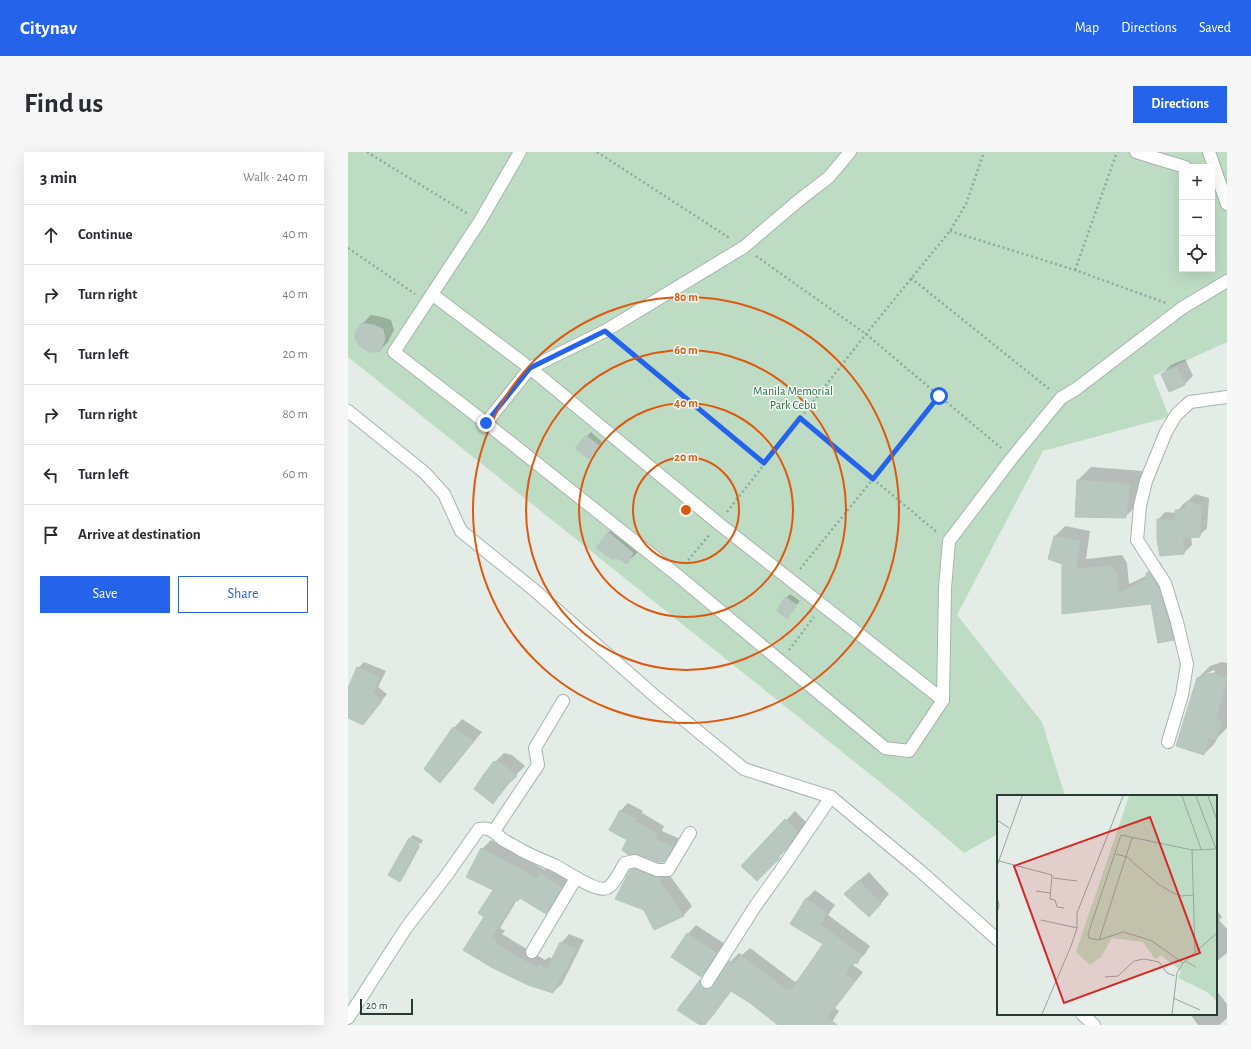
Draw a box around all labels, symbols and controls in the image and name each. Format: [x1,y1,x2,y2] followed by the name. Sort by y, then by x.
[20,19,77,38] text: Citynav
[1075,21,1099,35] text: Map
[1121,21,1177,35] text: Directions
[1199,21,1231,35] text: Saved
[1133,86,1227,123] button: Directions
[24,90,103,118] text: Find us
[1179,164,1215,272] map controls
[1179,164,1215,200] button: +
[40,169,77,186] text: 3 min
[243,171,308,184] text: Walk · 240 m
[1179,200,1215,236] button: −
[40,224,62,246] icon: ahead
[78,227,133,242] text: Continue
[282,228,308,241] text: 40 m
[1179,236,1215,272] button: locate
[40,284,62,306] icon: right
[78,287,137,302] text: Turn right
[282,288,308,301] text: 40 m
[674,291,698,303] text: 80 m
[40,344,62,366] icon: left
[674,344,698,356] text: 60 m
[78,347,129,362] text: Turn left
[283,348,308,361] text: 20 m
[753,385,833,411] park label: Manila Memorial Park Cebu
[930,387,948,405] route start
[674,397,698,409] text: 40 m
[40,404,62,426] icon: right
[78,407,137,422] text: Turn right
[282,408,308,421] text: 80 m
[477,414,495,432] route end
[674,451,698,463] text: 20 m
[40,464,62,486] icon: left
[78,467,129,482] text: Turn left
[282,468,308,481] text: 60 m
[679,503,693,517] centre of rings
[40,524,62,546] icon: arrive
[78,527,201,542] text: Arrive at destination
[40,576,170,613] button: Save
[178,576,308,613] button: Share
[997,795,1217,1015] inset map
[360,997,413,1016] scale bar
[366,1000,387,1011] text: 20 m

